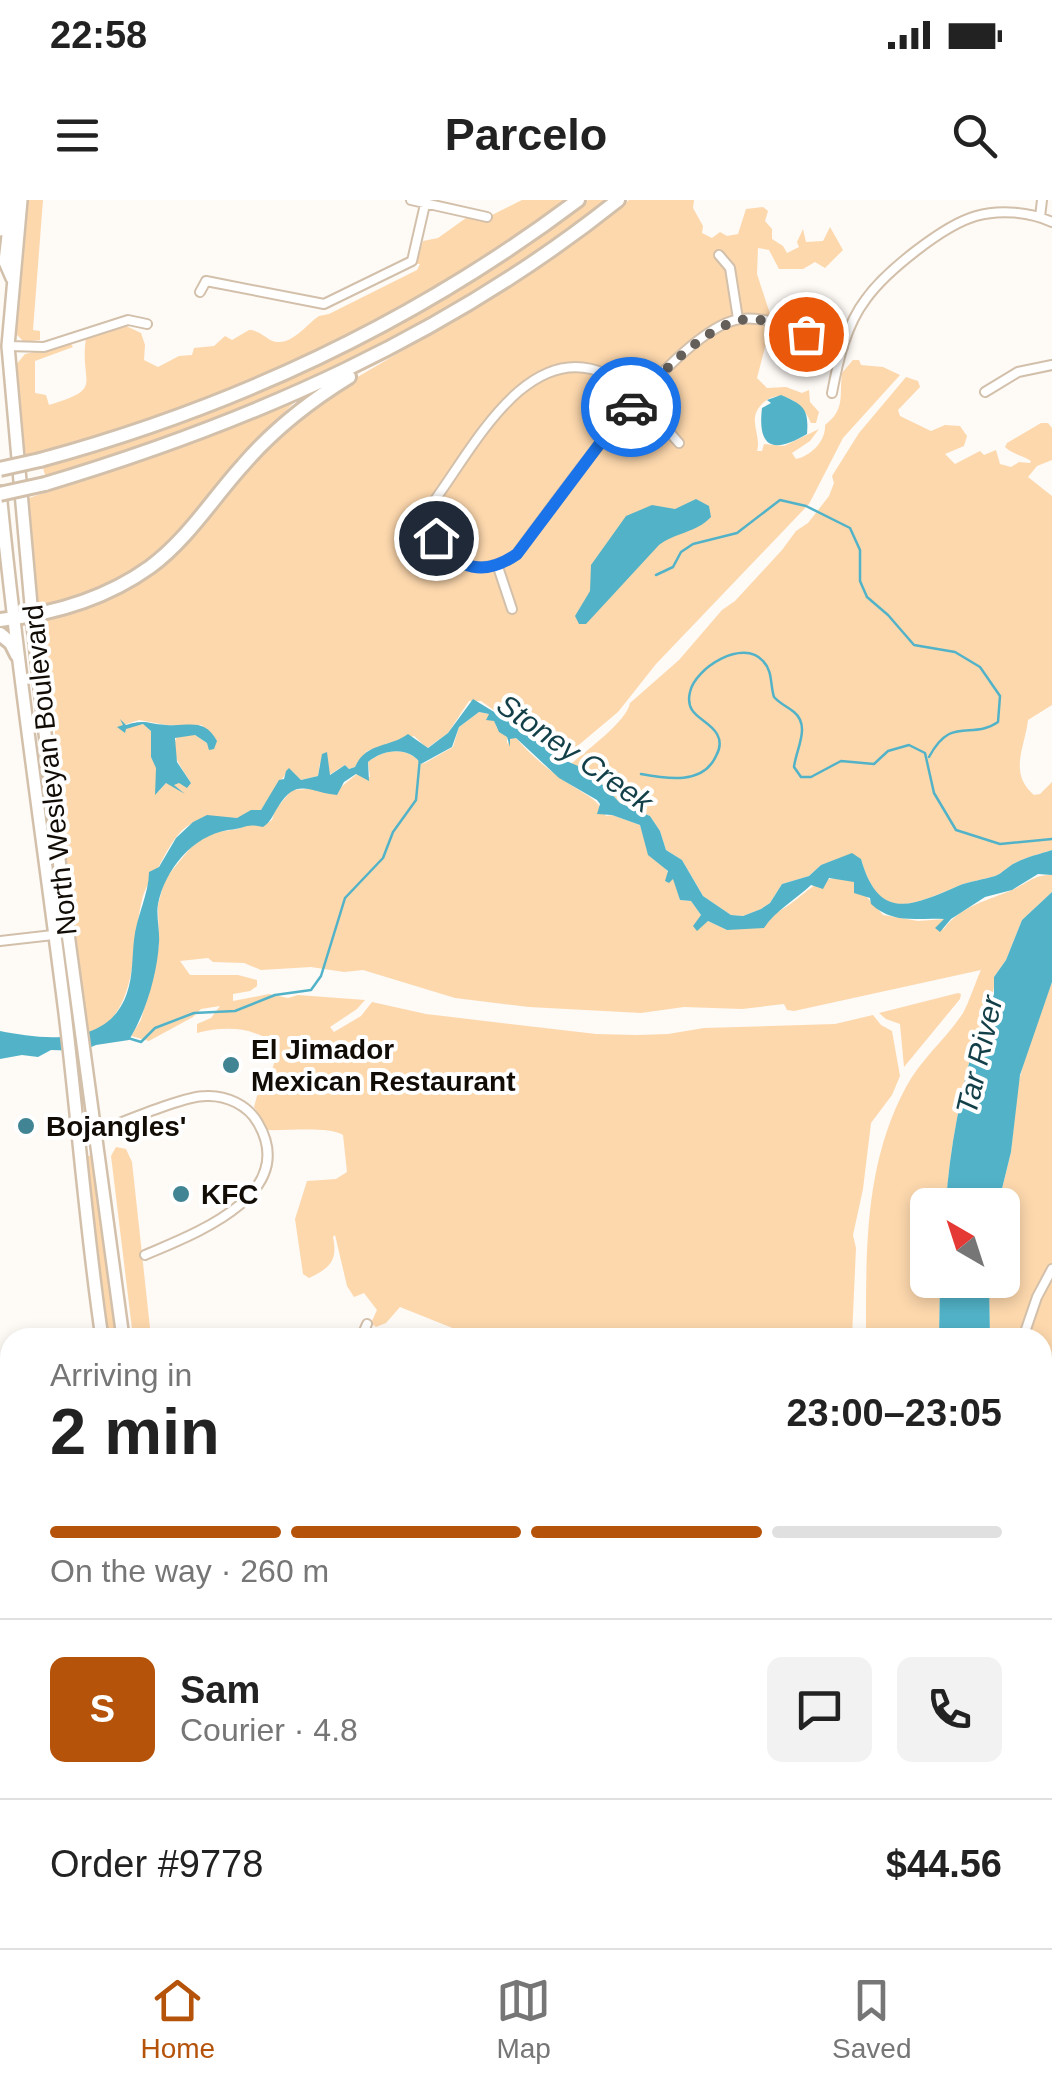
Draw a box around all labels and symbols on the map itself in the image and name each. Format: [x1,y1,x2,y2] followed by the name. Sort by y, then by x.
[764,292,849,377] pin
[581,357,681,457] courier
[394,496,479,581] pin
[17,603,83,937] street label: North Wesleyan Boulevard
[491,687,661,820] water label: Stoney Creek
[949,992,1009,1117] water label: Tar River
[251,1034,516,1097] place label: El Jimador Mexican Restaurant
[220,1054,242,1076] marker: El Jimador Mexican Restaurant
[46,1111,186,1142] place label: Bojangles'
[15,1115,37,1137] marker: Bojangles'
[201,1179,259,1210] place label: KFC
[170,1183,192,1205] marker: KFC
[910,1188,1020,1298] north arrow

